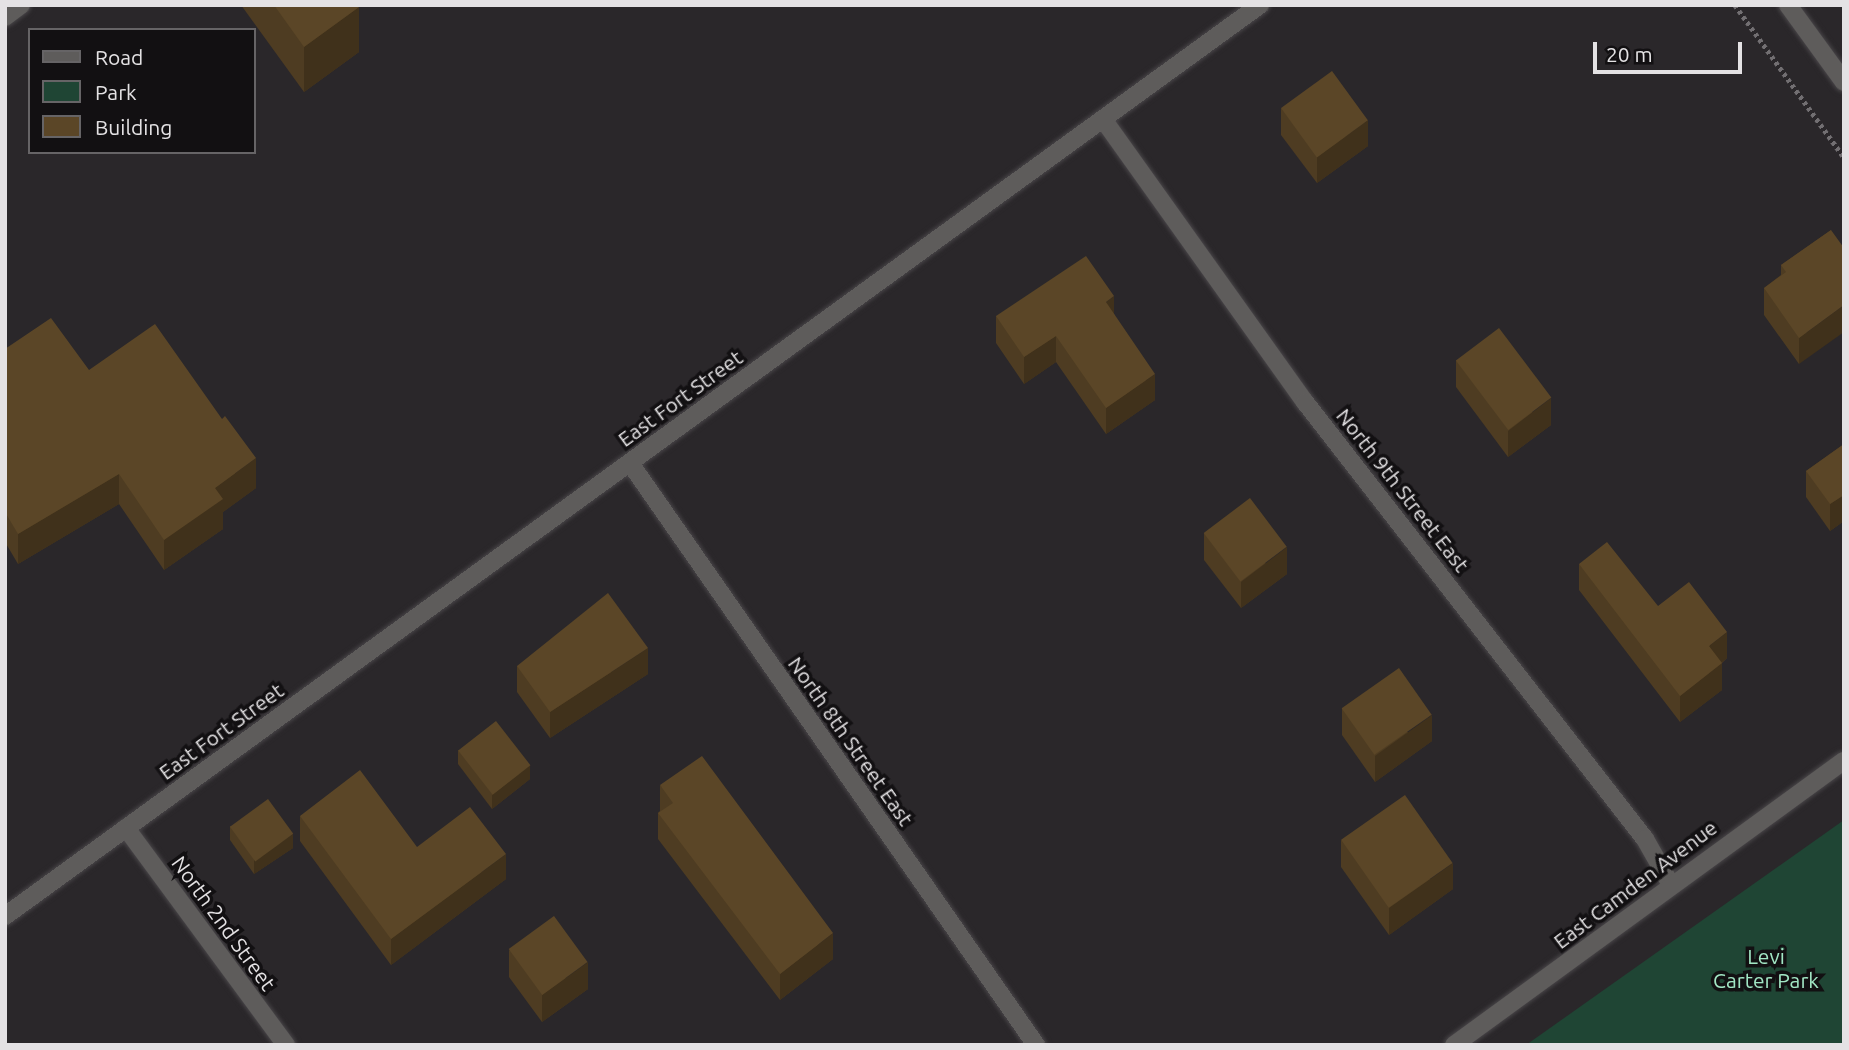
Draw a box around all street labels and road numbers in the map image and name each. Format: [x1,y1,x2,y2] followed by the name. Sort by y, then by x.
[613,344,747,452] street label: East Fort Street
[1331,403,1475,577] street label: North 9th Street East
[783,652,919,830] street label: North 8th Street East
[154,677,288,785] street label: East Fort Street
[1548,814,1722,954] street label: East Camden Avenue
[167,851,281,995] street label: North 2nd Street

